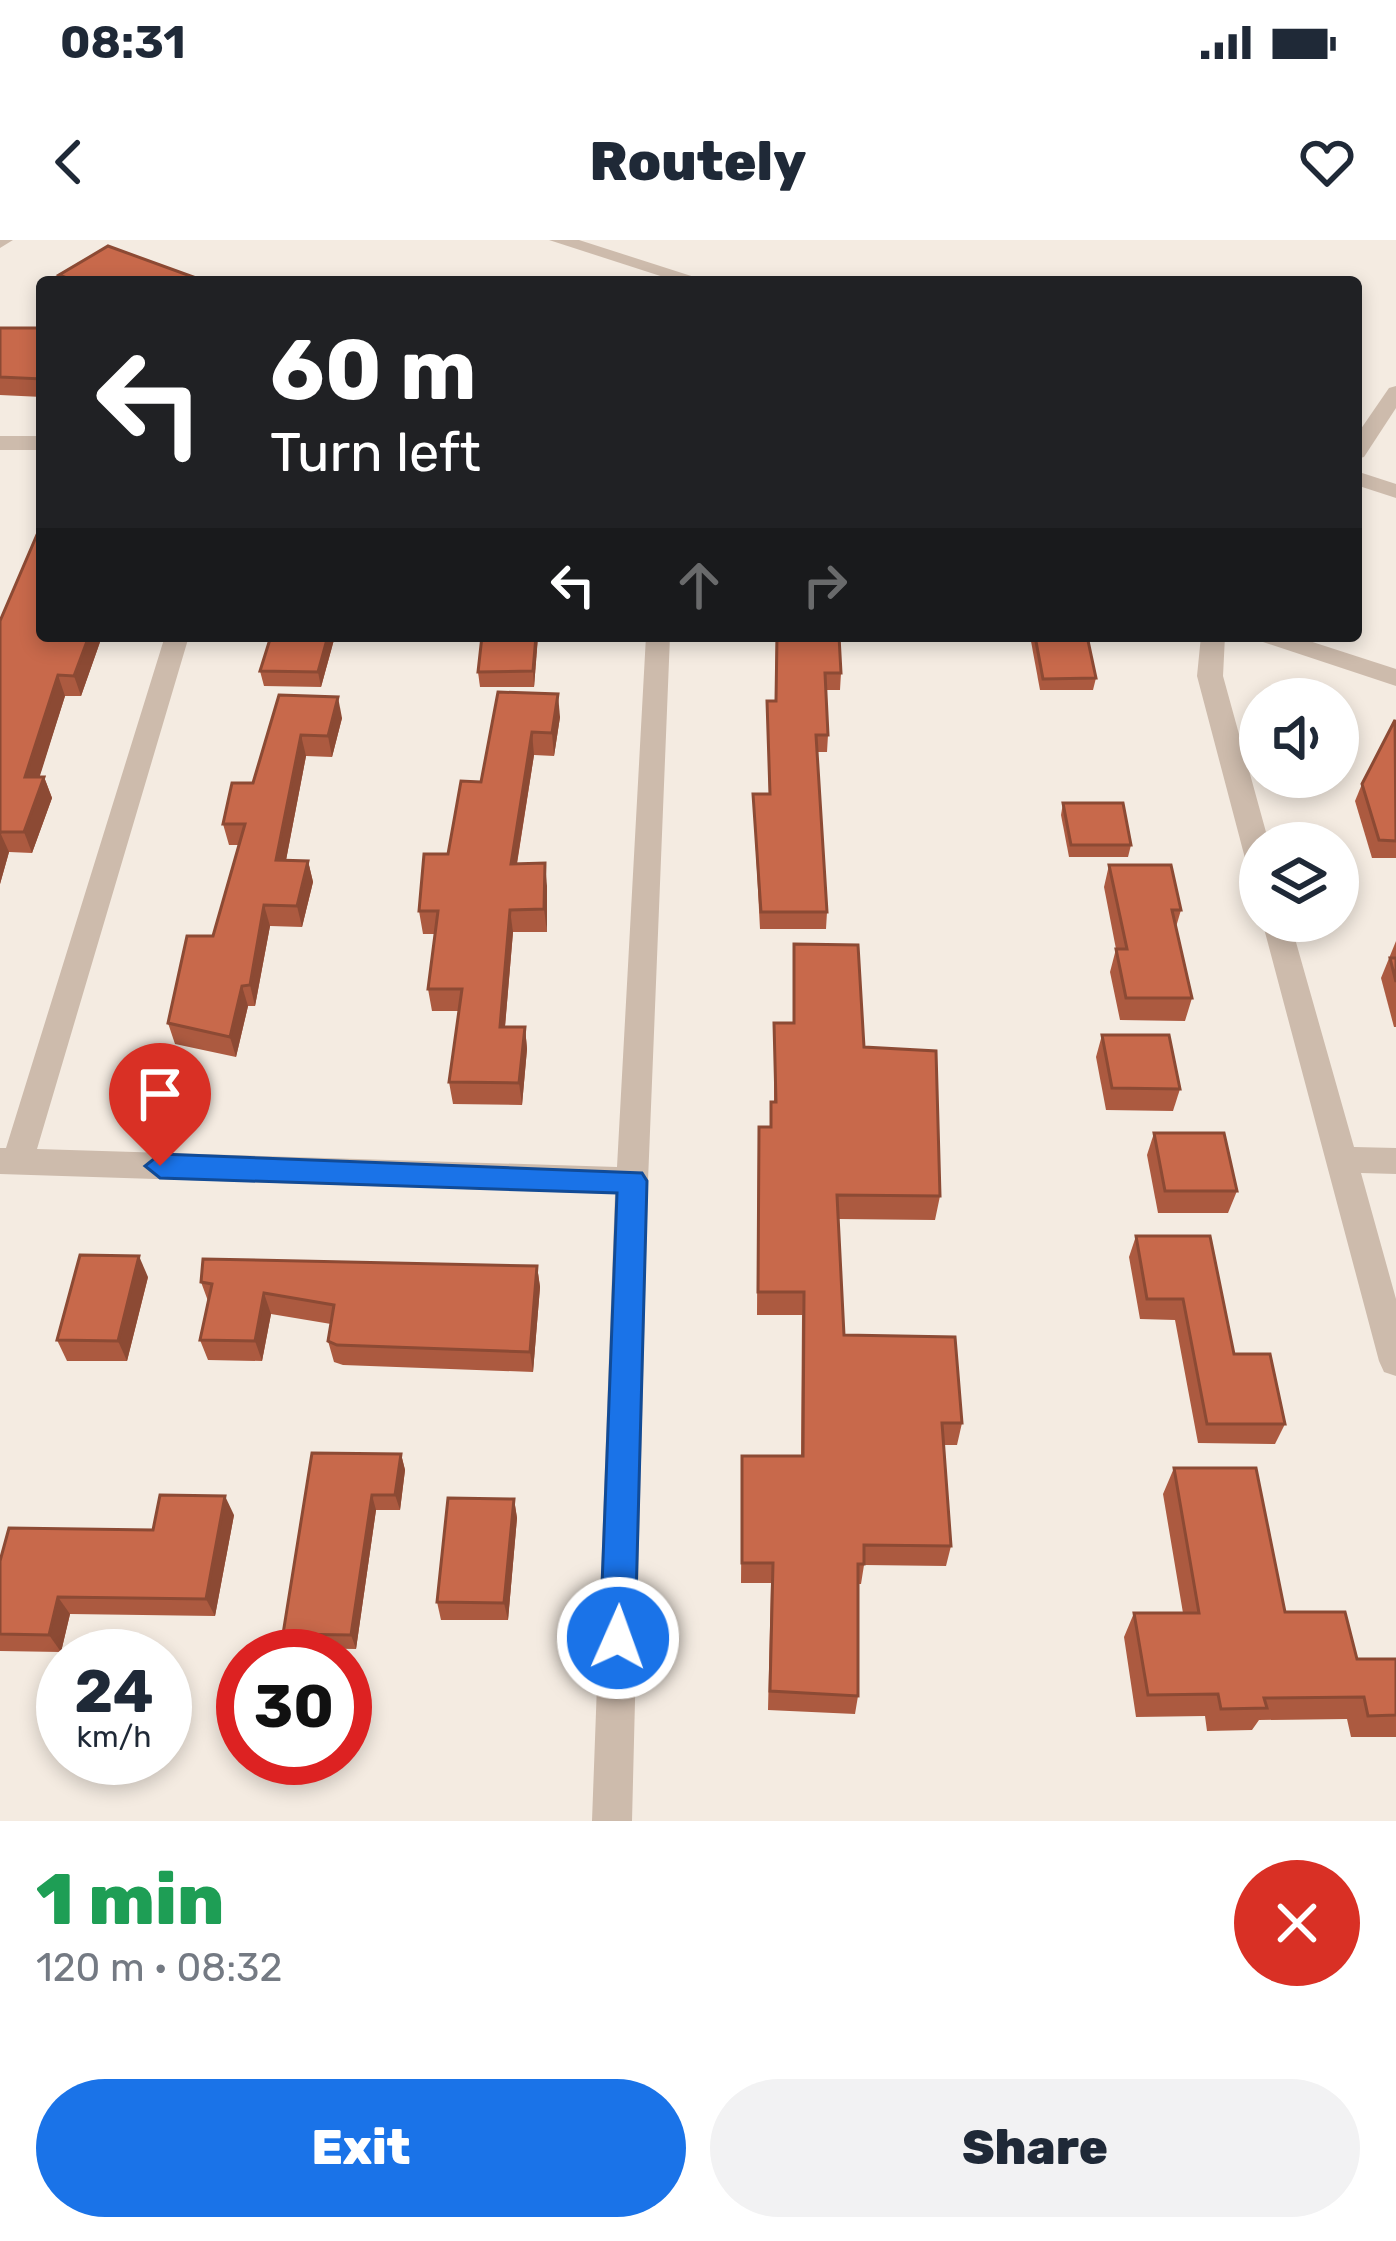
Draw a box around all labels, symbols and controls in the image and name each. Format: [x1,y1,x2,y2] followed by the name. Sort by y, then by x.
[60,16,186,69] text: 08:31
[36,129,102,195] icon: back
[1294,129,1360,195] icon: heart
[590,130,806,194] text: Routely
[270,320,477,420] text: 60 m
[72,324,228,480] icon: left
[270,421,481,485] text: Turn left
[540,552,606,618] icon: left
[666,552,732,618] icon: ahead
[792,552,858,618] icon: right
[1239,678,1359,942] map controls
[1239,678,1359,798] button: sound
[1239,822,1359,942] button: layers
[109,1043,211,1166] pin
[127,1061,193,1127] icon: arrive
[555,1575,681,1701] position arrow
[216,1629,372,1785] speed limit sign: 30
[74,1656,154,1727] text: 24
[77,1719,151,1755] text: km/h
[36,1857,224,1942] text: 1 min
[1234,1860,1360,1986] button: close
[36,1945,282,1991] text: 120 m · 08:32
[36,2079,686,2217] button: Exit
[710,2079,1360,2217] button: Share

